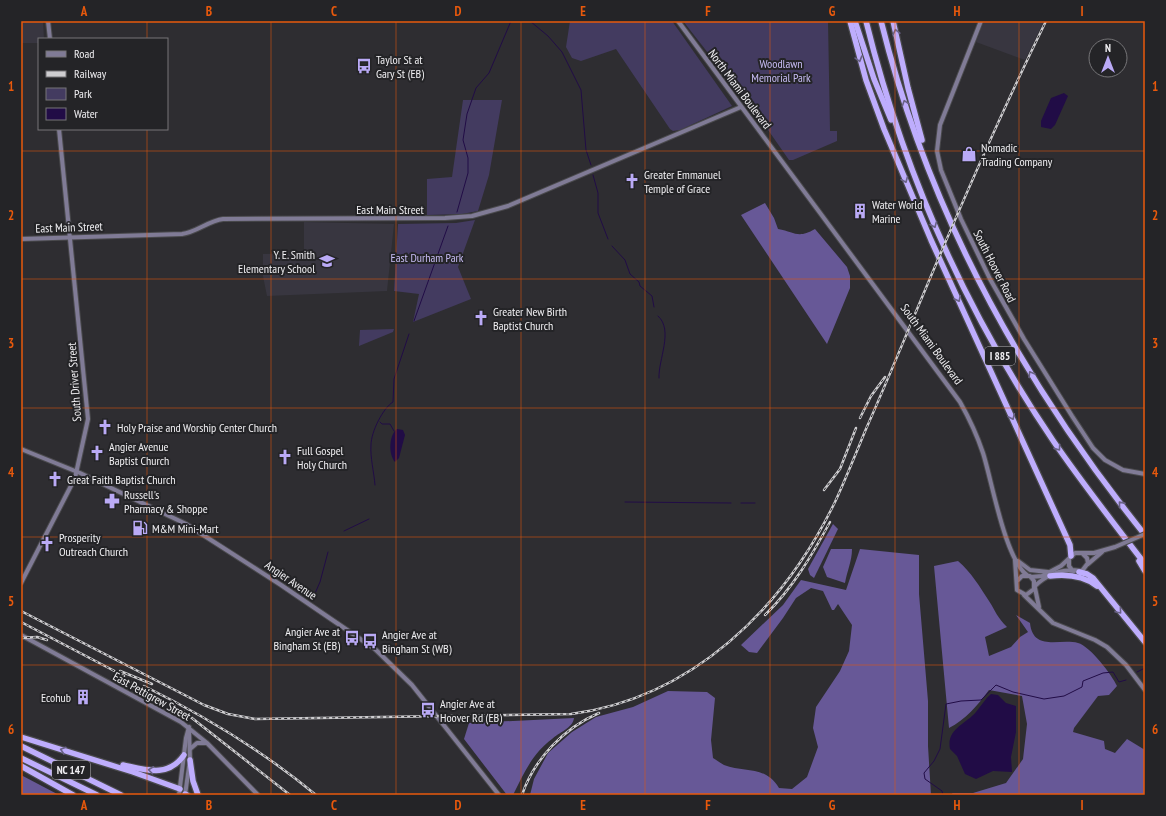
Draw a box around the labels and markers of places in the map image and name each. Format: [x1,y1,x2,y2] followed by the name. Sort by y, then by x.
[376,52,424,81] place label: Taylor St at Gary St (EB)
[355,57,373,75] bus stop icon: Taylor St at Gary St (EB)
[981,140,1053,169] place label: Nomadic Trading Company
[960,145,978,163] shop icon: Nomadic Trading Company
[644,167,721,196] place label: Greater Emmanuel Temple of Grace
[623,172,641,190] church icon: Greater Emmanuel Temple of Grace
[872,197,922,226] place label: Water World Marine
[851,202,869,220] building icon: Water World Marine
[238,247,315,276] place label: Y. E. Smith Elementary School
[318,252,336,270] school or university icon: Y. E. Smith Elementary School
[493,304,567,333] place label: Greater New Birth Baptist Church
[472,309,490,327] church icon: Greater New Birth Baptist Church
[96,418,114,436] church icon: Holy Praise and Worship Center Church
[117,420,277,435] place label: Holy Praise and Worship Center Church
[109,439,169,468] place label: Angier Avenue Baptist Church
[297,443,347,472] place label: Full Gospel Holy Church
[88,444,106,462] church icon: Angier Avenue Baptist Church
[276,448,294,466] church icon: Full Gospel Holy Church
[46,470,64,488] church icon: Great Faith Baptist Church
[67,472,176,487] place label: Great Faith Baptist Church
[124,487,208,516] place label: Russell's Pharmacy & Shoppe
[103,492,121,510] pharmacy icon: Russell's Pharmacy & Shoppe
[131,519,149,537] fuel station icon: M&M Mini-Mart
[152,521,219,536] place label: M&M Mini-Mart
[59,530,128,559] place label: Prosperity Outreach Church
[38,535,56,553] church icon: Prosperity Outreach Church
[273,624,341,653] place label: Angier Ave at Bingham St (EB)
[382,627,452,656] place label: Angier Ave at Bingham St (WB)
[343,629,361,647] bus stop icon: Angier Ave at Bingham St (EB)
[361,632,379,650] bus stop icon: Angier Ave at Bingham St (WB)
[74,688,92,706] building icon: Ecohub
[41,690,71,705] place label: Ecohub
[440,696,502,725] place label: Angier Ave at Hoover Rd (EB)
[419,701,437,719] bus stop icon: Angier Ave at Hoover Rd (EB)

